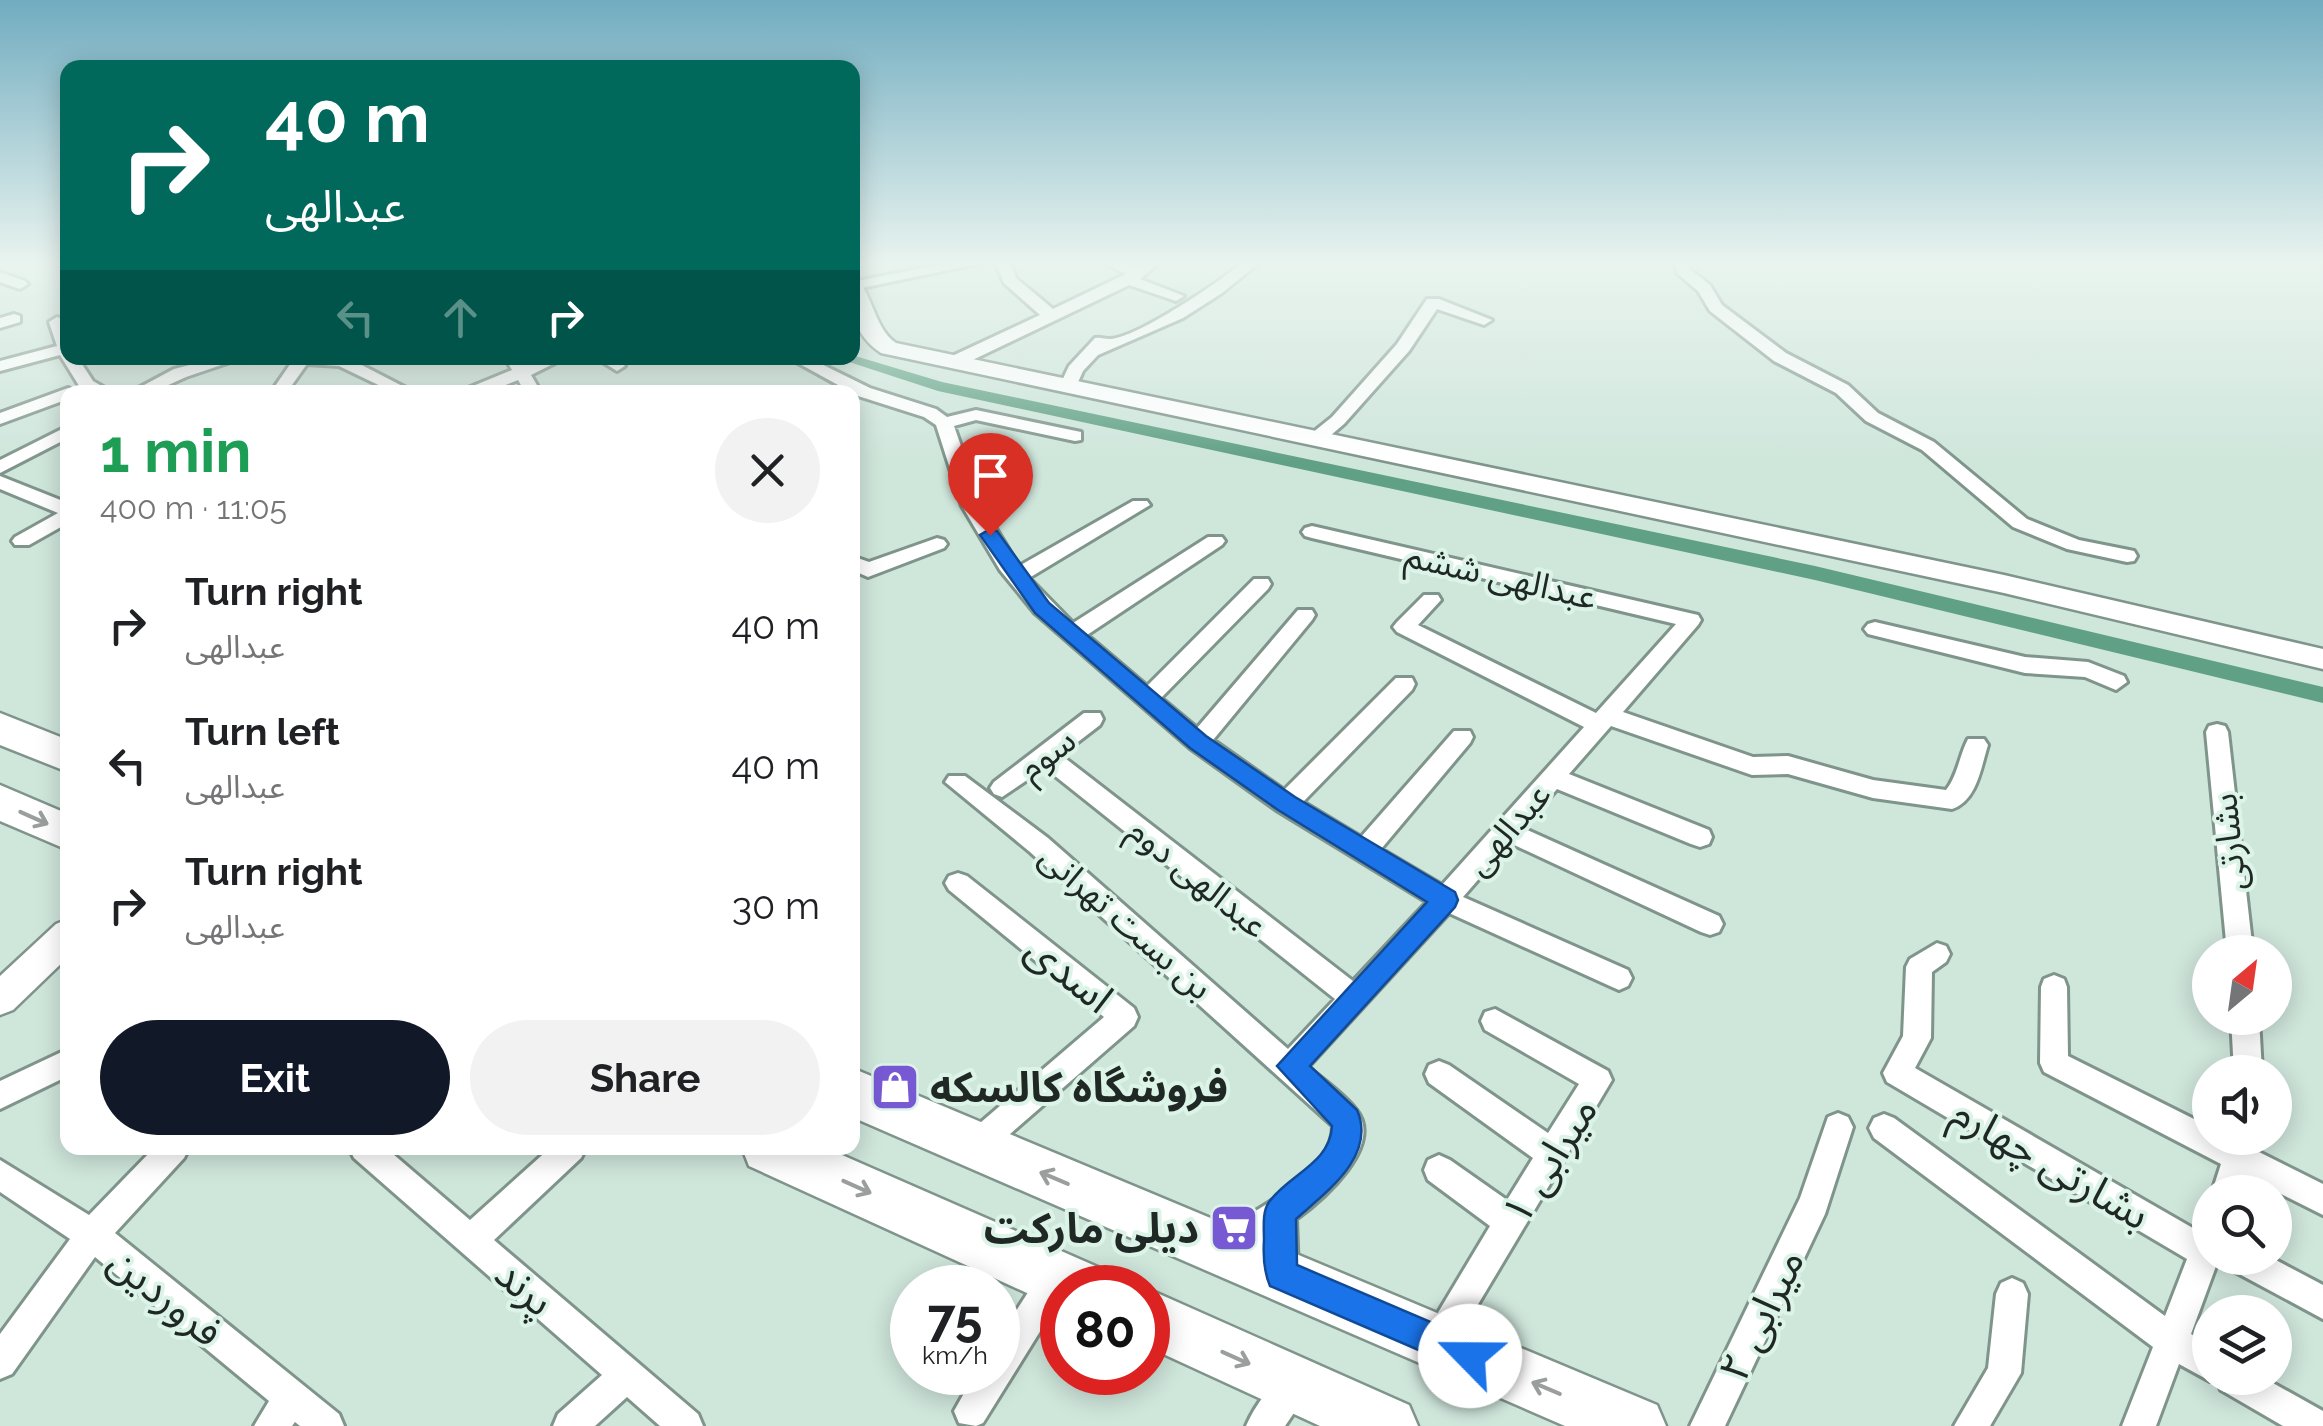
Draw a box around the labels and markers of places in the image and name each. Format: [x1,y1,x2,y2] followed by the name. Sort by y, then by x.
[948,433,1033,536] pin
[869,1061,921,1113] shop icon: فروشگاه کالسکه
[930,1063,1228,1112] place label: فروشگاه کالسکه
[1208,1202,1260,1254] supermarket icon: دیلی مارکت
[984,1204,1199,1253] place label: دیلی مارکت

